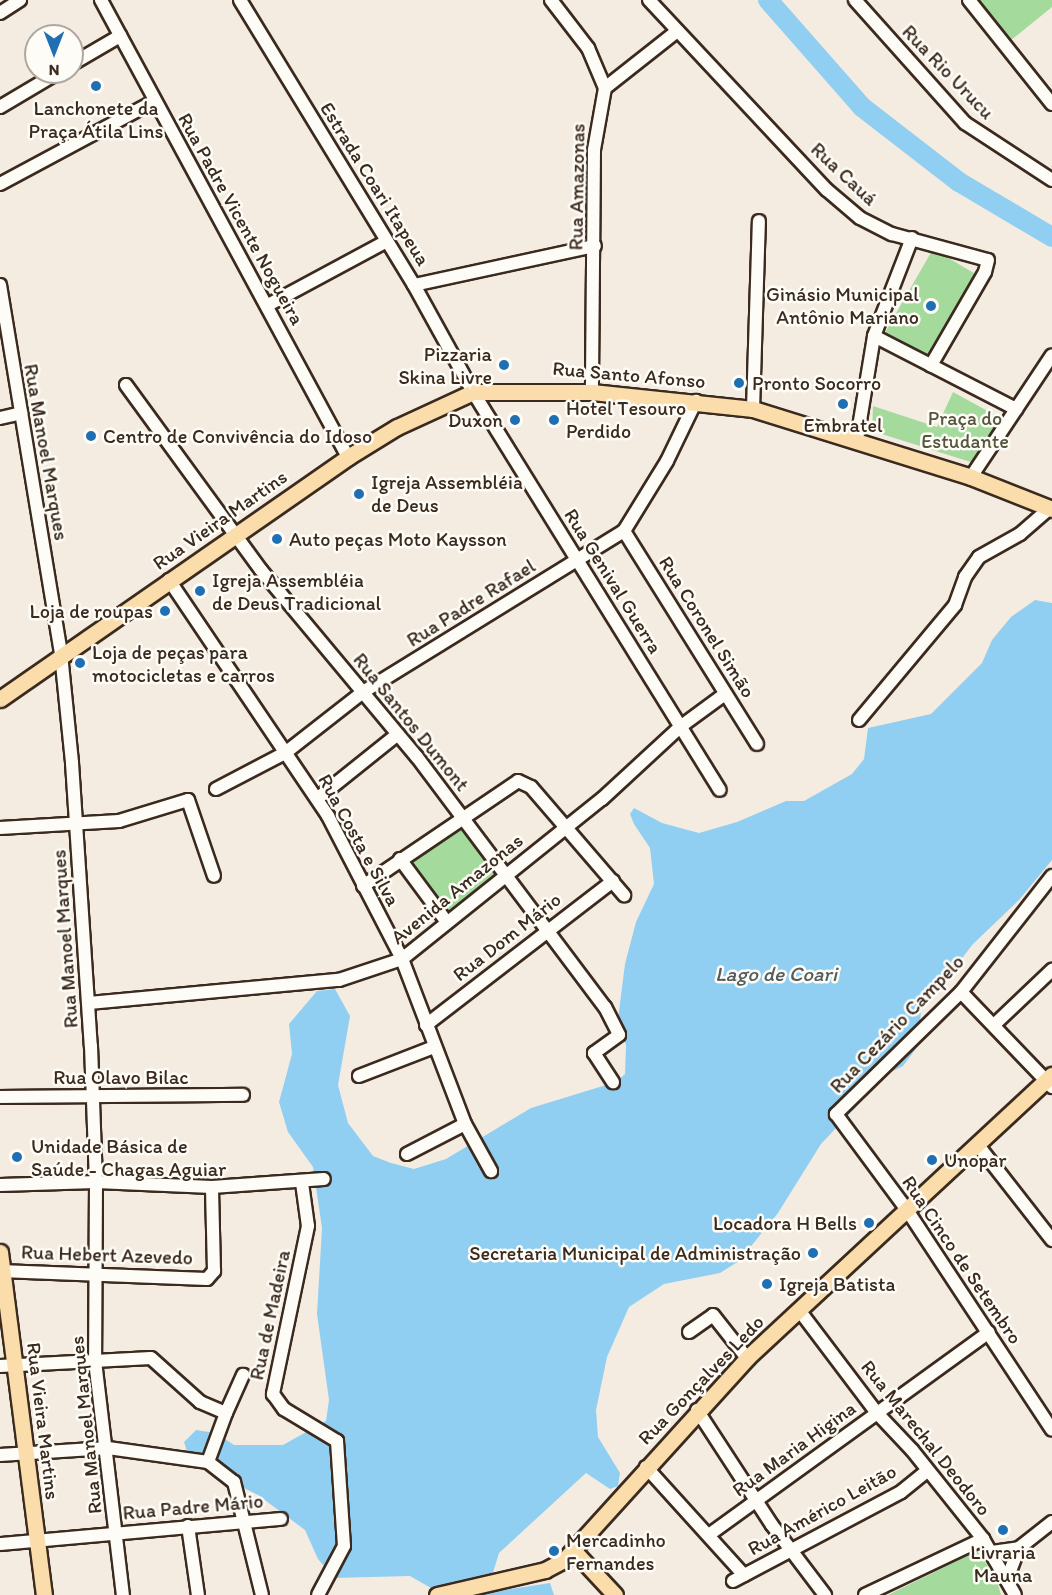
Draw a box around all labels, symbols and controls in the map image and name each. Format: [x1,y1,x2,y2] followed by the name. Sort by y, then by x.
[897,20,999,124] street label: Rua Rio Urucu
[24,24,84,84] north arrow
[49,61,59,80] text: N
[89,79,103,93] marker: Lanchonete da Praça Átila Lins
[29,96,163,143] place label: Lanchonete da Praça Átila Lins
[315,98,435,270] street label: Estrada Coari Itapeua
[173,110,309,328] street label: Rua Padre Vicente Nogueira
[564,123,590,251] street label: Rua Amazonas
[806,137,882,211] street label: Rua Cauá
[766,282,919,329] place label: Ginásio Municipal Antônio Mariano
[924,299,938,313] marker: Ginásio Municipal Antônio Mariano
[399,342,492,389] place label: Pizzaria Skina Livre
[552,356,706,394] street label: Rua Santo Afonso
[497,358,511,372] marker: Pizzaria Skina Livre
[19,362,73,542] street label: Rua Manoel Marques
[752,371,881,395] place label: Pronto Socorro
[730,374,748,392] marker: Pronto Socorro
[566,396,684,443] place label: Hotel Tesouro Perdido
[836,397,850,411] marker: Embratel
[921,407,1009,454] park label: Praça do Estudante
[448,408,503,432] place label: Duxon
[508,413,522,427] marker: Duxon
[547,413,561,427] marker: Hotel Tesouro Perdido
[803,413,883,437] place label: Embratel
[103,424,373,448] place label: Centro de Convivência do Idoso
[84,429,98,443] marker: Centro de Convivência do Idoso
[148,465,292,575] street label: Rua Vieira Martins
[371,470,523,517] place label: Igreja Assembléia de Deus
[352,487,366,501] marker: Igreja Assembléia de Deus
[559,504,667,658] street label: Rua Genival Guerra
[289,527,507,551] place label: Auto peças Moto Kaysson
[270,532,284,546] marker: Auto peças Moto Kaysson
[654,552,760,702] street label: Rua Coronel Simão
[403,554,539,652] street label: Rua Padre Rafael
[212,568,380,615] place label: Igreja Assembléia de Deus Tradicional
[193,584,207,598] marker: Igreja Assembléia de Deus Tradicional
[30,599,153,623] place label: Loja de roupas
[158,604,172,618] marker: Loja de roupas
[92,640,275,687] place label: Loja de peças para motocicletas e carros
[348,648,474,796] street label: Rua Santos Dumont
[73,656,87,670] marker: Loja de peças para motocicletas e carros
[313,770,405,910] street label: Rua Costa e Silva
[386,828,528,950] street label: Avenida Amazonas
[47,849,83,1029] street label: Rua Manoel Marques
[448,887,566,987] street label: Rua Dom Mário
[825,950,969,1098] street label: Rua Cezário Campelo
[715,961,837,987] water label: Lago de Coari
[54,1065,188,1089] street label: Rua Olavo Bilac
[31,1134,226,1181] place label: Unidade Básica de Saúde - Chagas Aguiar
[8,1148,26,1166] marker: Unidade Básica de Saúde - Chagas Aguiar
[944,1148,1006,1172] place label: Unopar
[925,1153,939,1167] marker: Unopar
[897,1171,1027,1349] street label: Rua Cinco de Setembro
[713,1211,857,1235] place label: Locadora H Bells
[862,1216,876,1230] marker: Locadora H Bells
[21,1240,193,1270] street label: Rua Hebert Azevedo
[469,1241,801,1265] place label: Secretaria Municipal de Administração
[806,1246,820,1260] marker: Secretaria Municipal de Administração
[245,1248,295,1382] street label: Rua de Madeira
[779,1272,896,1296] place label: Igreja Batista
[760,1277,774,1291] marker: Igreja Batista
[633,1310,769,1450] street label: Rua Gonçalves Ledo
[65,1335,107,1515] street label: Rua Manoel Marques
[21,1341,65,1501] street label: Rua Vieira Martins
[856,1355,996,1521] street label: Rua Marechal Deodoro
[728,1396,860,1502] street label: Rua Maria Higina
[744,1459,900,1561] street label: Rua Américo Leitão
[122,1489,264,1525] street label: Rua Padre Mário
[996,1523,1010,1537] marker: Livraria Mauna
[566,1528,666,1575] place label: Mercadinho Fernandes
[970,1540,1036,1587] place label: Livraria Mauna
[547,1544,561,1558] marker: Mercadinho Fernandes

